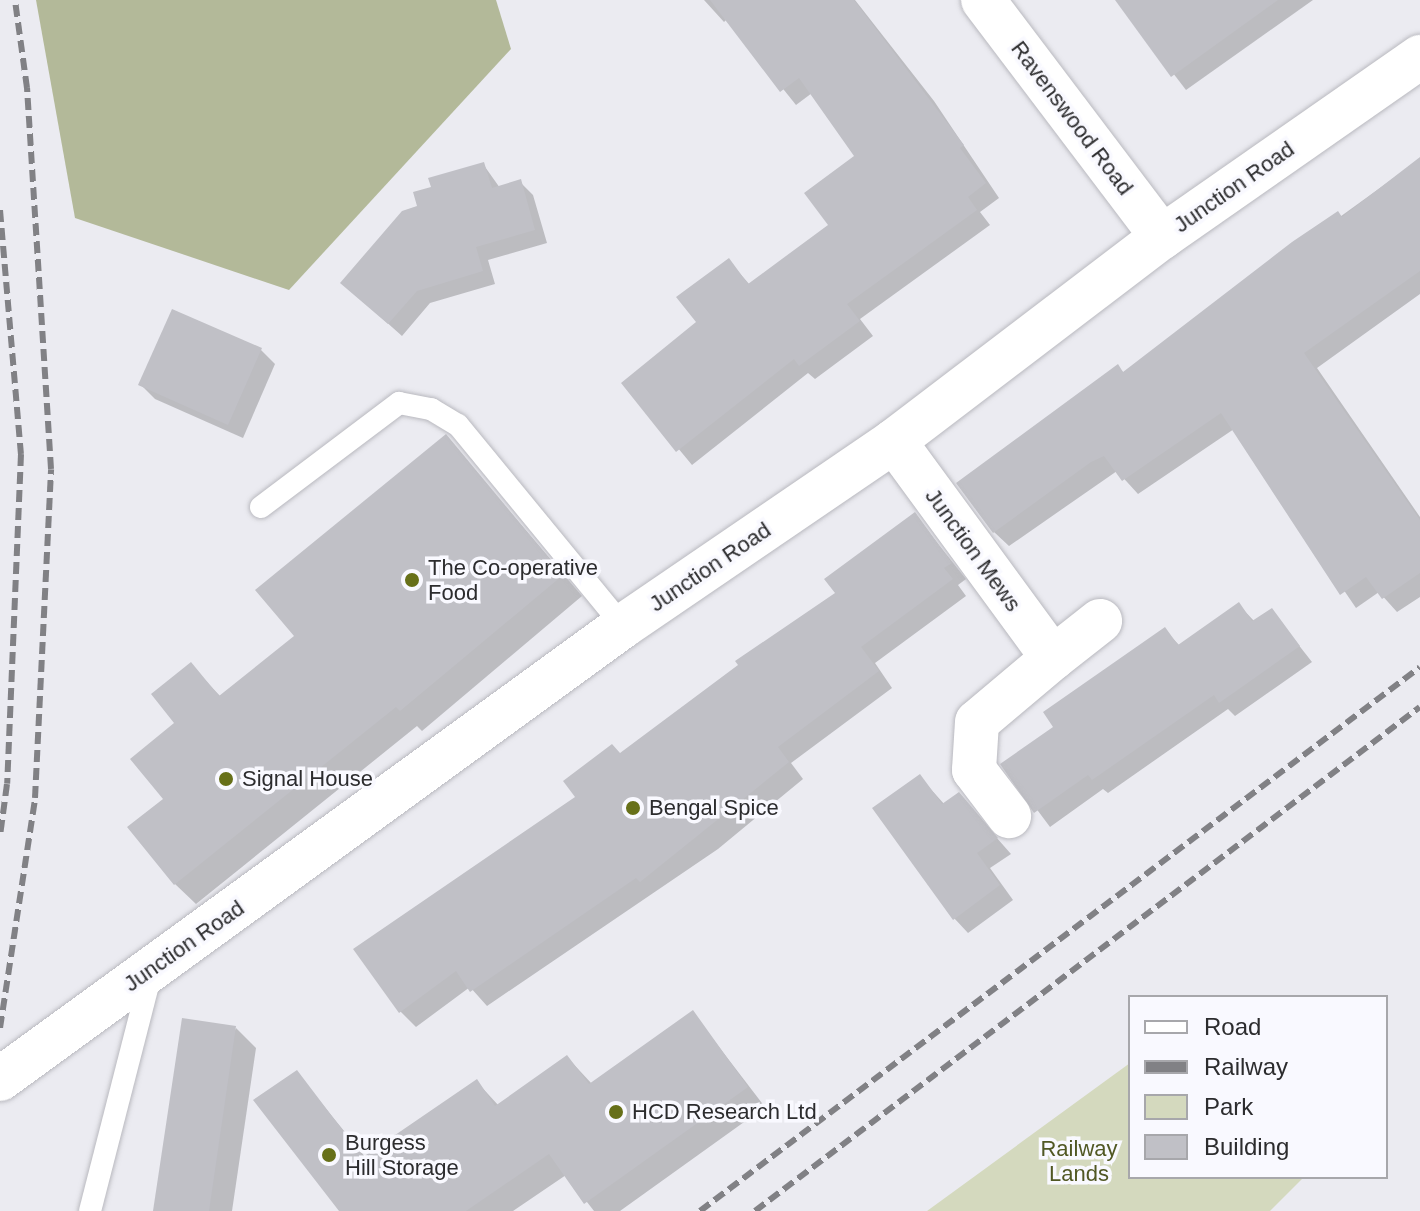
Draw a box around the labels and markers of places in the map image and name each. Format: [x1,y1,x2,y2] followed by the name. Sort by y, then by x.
[428,554,598,606] place label: The Co-operative Food
[403,571,421,589] marker: The Co-operative Food
[242,766,373,792] place label: Signal House
[217,770,235,788] marker: Signal House
[649,795,779,821] place label: Bengal Spice
[624,799,642,817] marker: Bengal Spice
[632,1099,817,1125] place label: HCD Research Ltd
[607,1103,625,1121] marker: HCD Research Ltd
[345,1129,459,1180] place label: Burgess Hill Storage
[320,1146,338,1164] marker: Burgess Hill Storage

